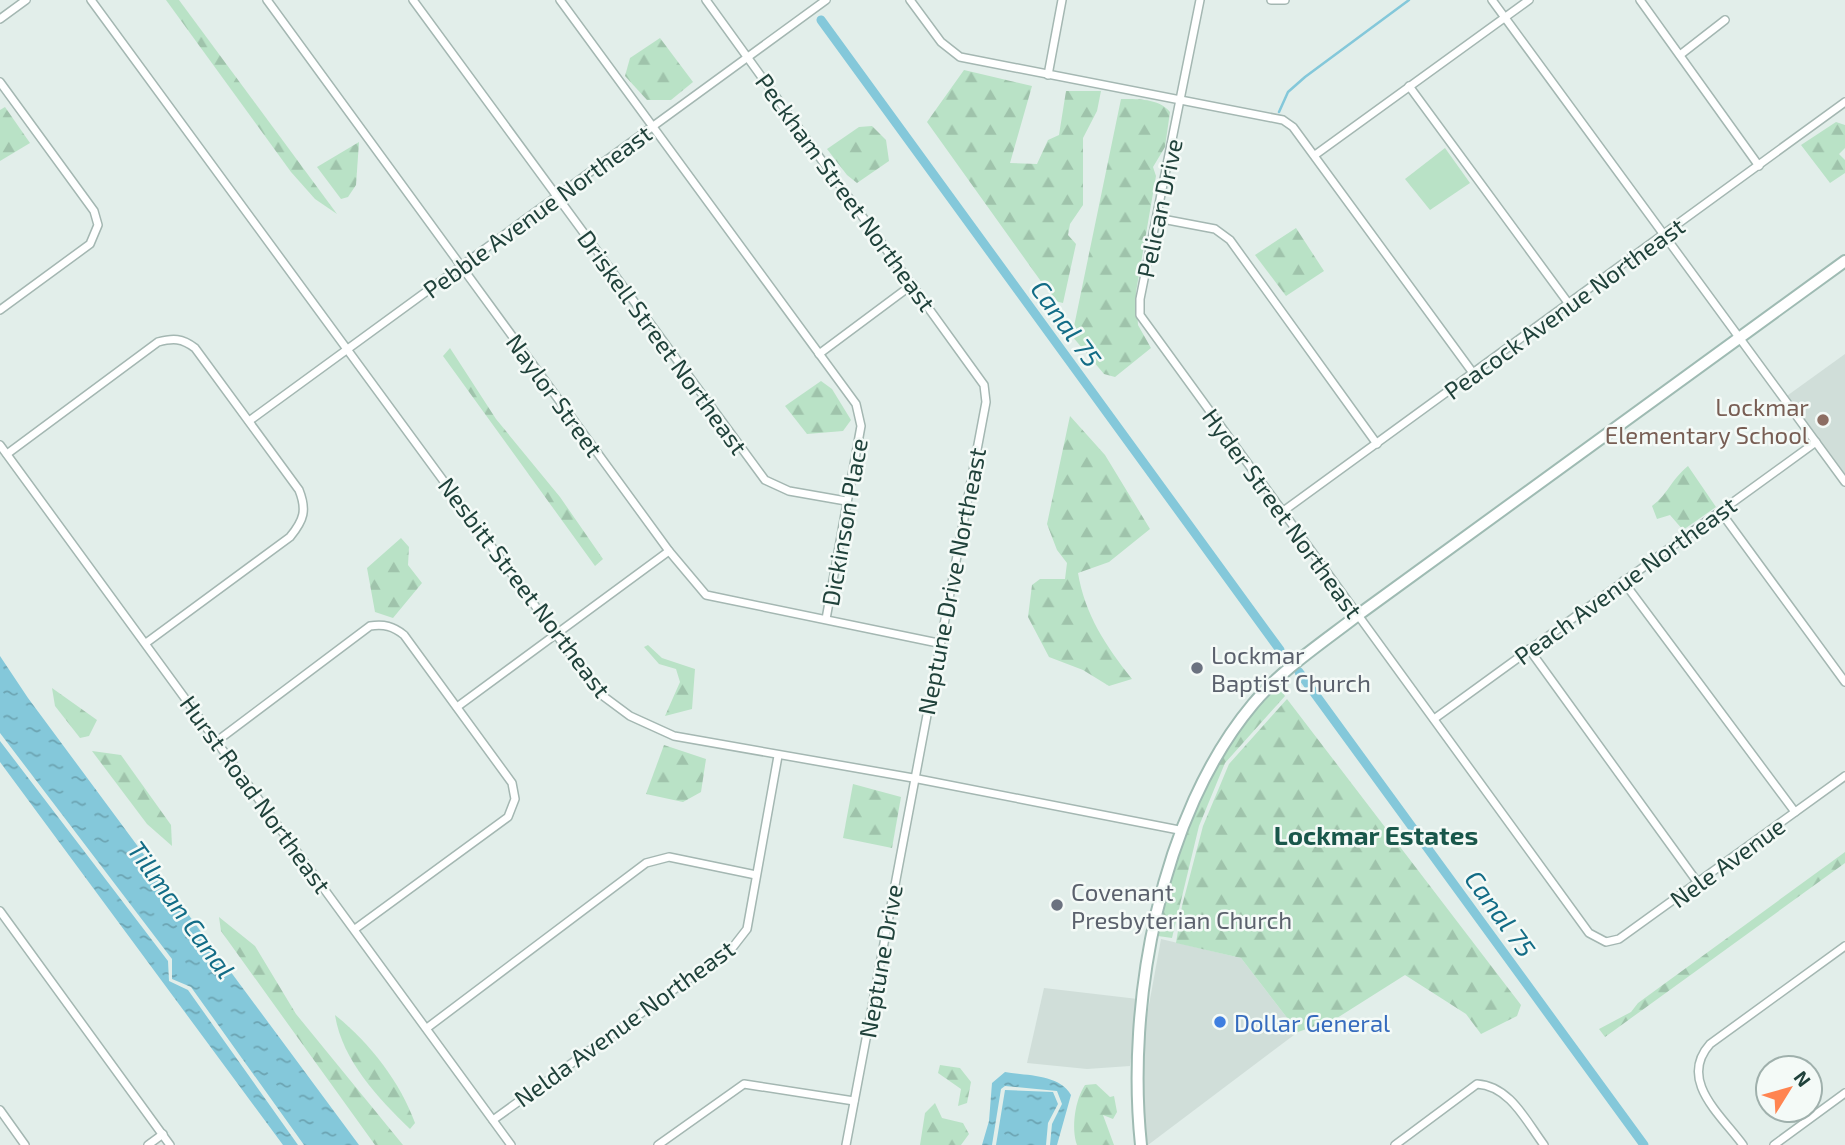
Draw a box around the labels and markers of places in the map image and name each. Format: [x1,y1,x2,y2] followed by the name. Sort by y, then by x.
[1605,392,1809,449] place label: Lockmar Elementary School
[1815,412,1831,428] marker: Lockmar Elementary School
[1211,640,1371,697] place label: Lockmar Baptist Church
[1189,660,1205,676] marker: Lockmar Baptist Church
[1071,877,1292,934] place label: Covenant Presbyterian Church
[1049,897,1065,913] marker: Covenant Presbyterian Church
[1234,1008,1390,1037] place label: Dollar General
[1212,1014,1228,1030] marker: Dollar General

